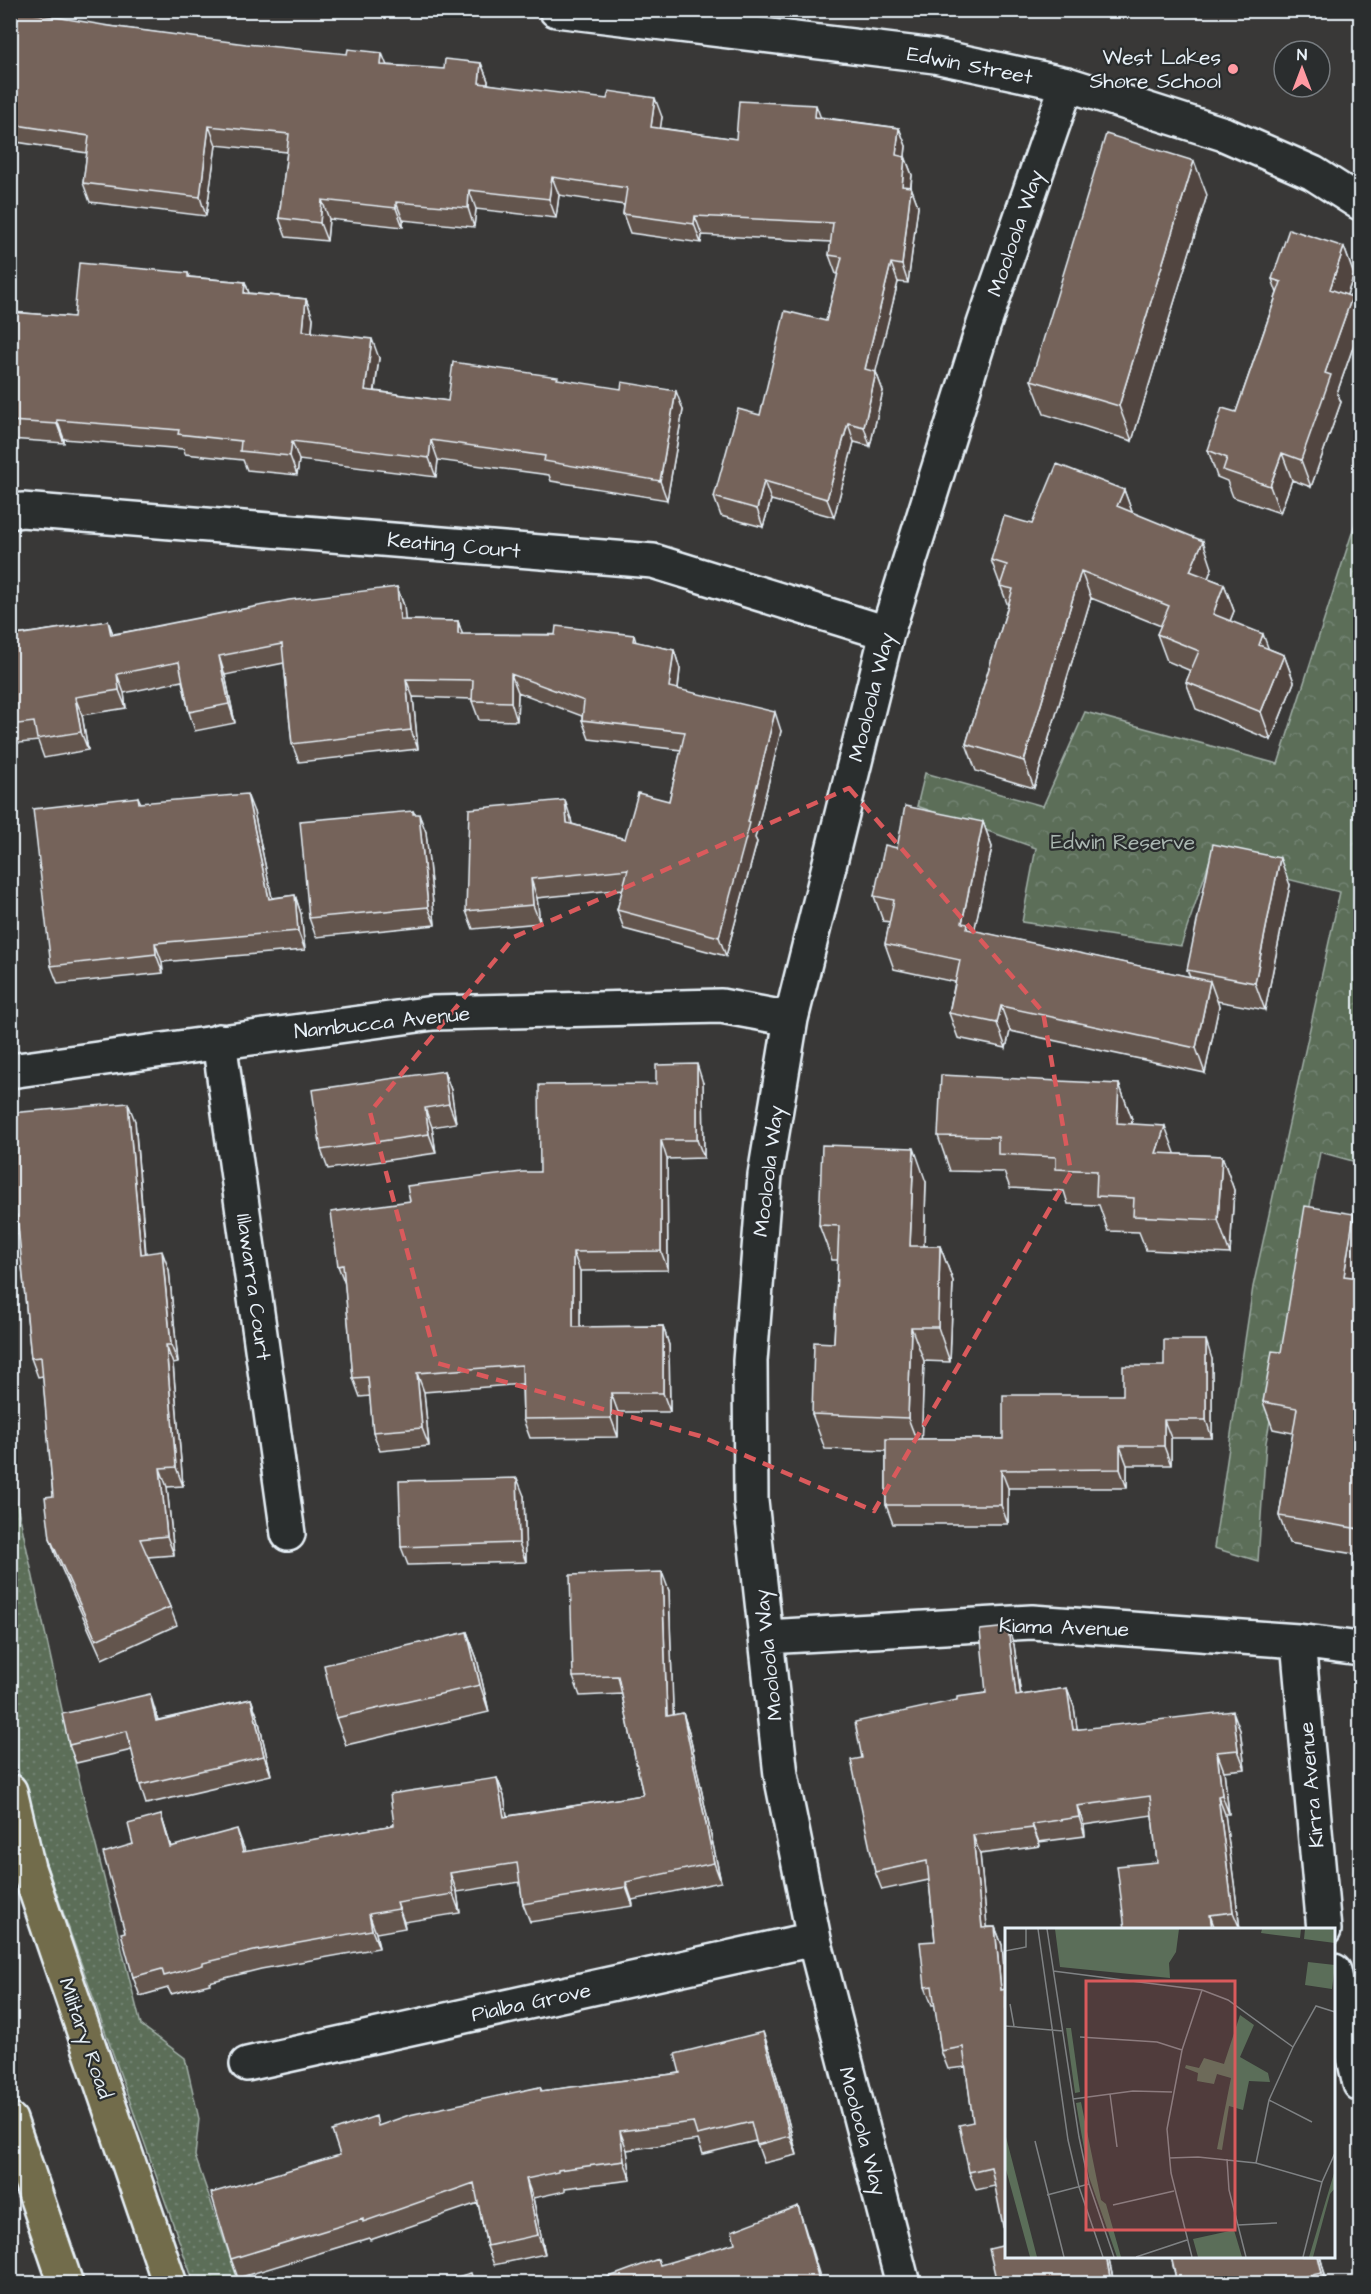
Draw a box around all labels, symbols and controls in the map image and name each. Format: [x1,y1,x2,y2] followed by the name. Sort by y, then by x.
[905,39,1036,92] street label: Edwin Street
[1272,39,1332,99] north arrow
[1090,43,1221,96] place label: West Lakes Shore School
[1297,44,1307,66] text: N
[1226,62,1240,76] marker: West Lakes Shore School
[980,165,1053,301] street label: Mooloola Way
[386,525,522,568] street label: Keating Court
[841,629,904,765] street label: Mooloola Way
[1051,828,1195,857] park label: Edwin Reserve
[293,999,471,1046] street label: Nambucca Avenue
[746,1103,793,1239] street label: Mooloola Way
[229,1212,278,1363] street label: Illawarra Court
[747,1587,792,1722] street label: Mooloola Way
[998,1611,1130,1644] street label: Kiama Avenue
[1292,1721,1331,1849] street label: Kirra Avenue
[1005,1928,1335,2258] inset map
[49,1974,120,2103] street label: Military Road
[469,1976,594,2029] street label: Pialba Grove
[829,2063,894,2200] street label: Mooloola Way

